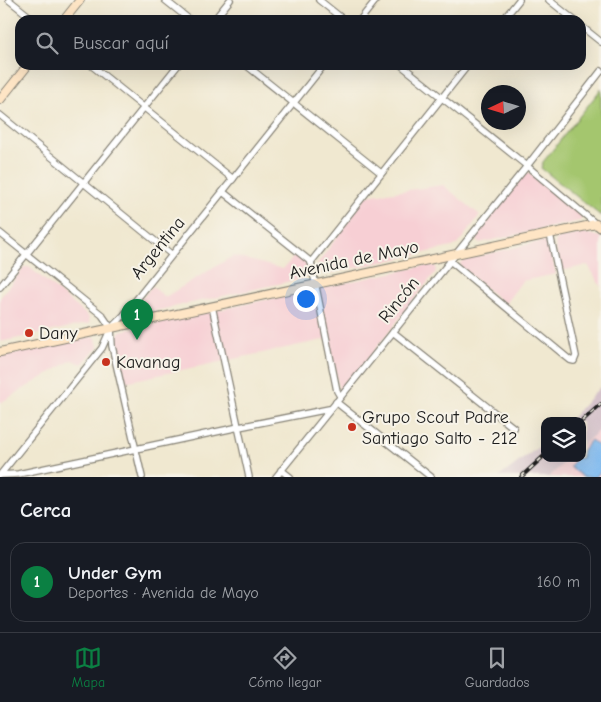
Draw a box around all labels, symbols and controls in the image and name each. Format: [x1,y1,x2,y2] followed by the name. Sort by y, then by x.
[15,15,586,70] search box
[33,29,61,57] icon: search
[73,32,169,54] text: Buscar aquí
[481,85,526,130] north arrow
[127,213,189,283] street label: Argentina
[287,236,421,284] street label: Avenida de Mayo
[374,273,424,327] street label: Rincón
[293,286,319,312] your location
[121,299,153,340] pin: 1
[39,323,79,344] place label: Dany
[23,327,35,339] marker: Dany
[116,352,181,373] place label: Kavanag
[100,356,112,368] marker: Kavanag
[362,407,517,449] place label: Grupo Scout Padre Santiago Salto - 212
[541,417,586,462] map controls
[541,417,586,462] button: layers
[346,421,358,433] marker: Grupo Scout Padre Santiago Salto - 212
[20,498,71,522] text: Cerca
[68,562,162,584] text: Under Gym
[34,573,40,591] text: 1
[537,573,580,591] text: 160 m
[68,584,259,602] text: Deportes · Avenida de Mayo
[72,644,105,691] tab: Mapa
[248,644,321,691] tab: Cómo llegar
[465,644,529,691] tab: Guardados

